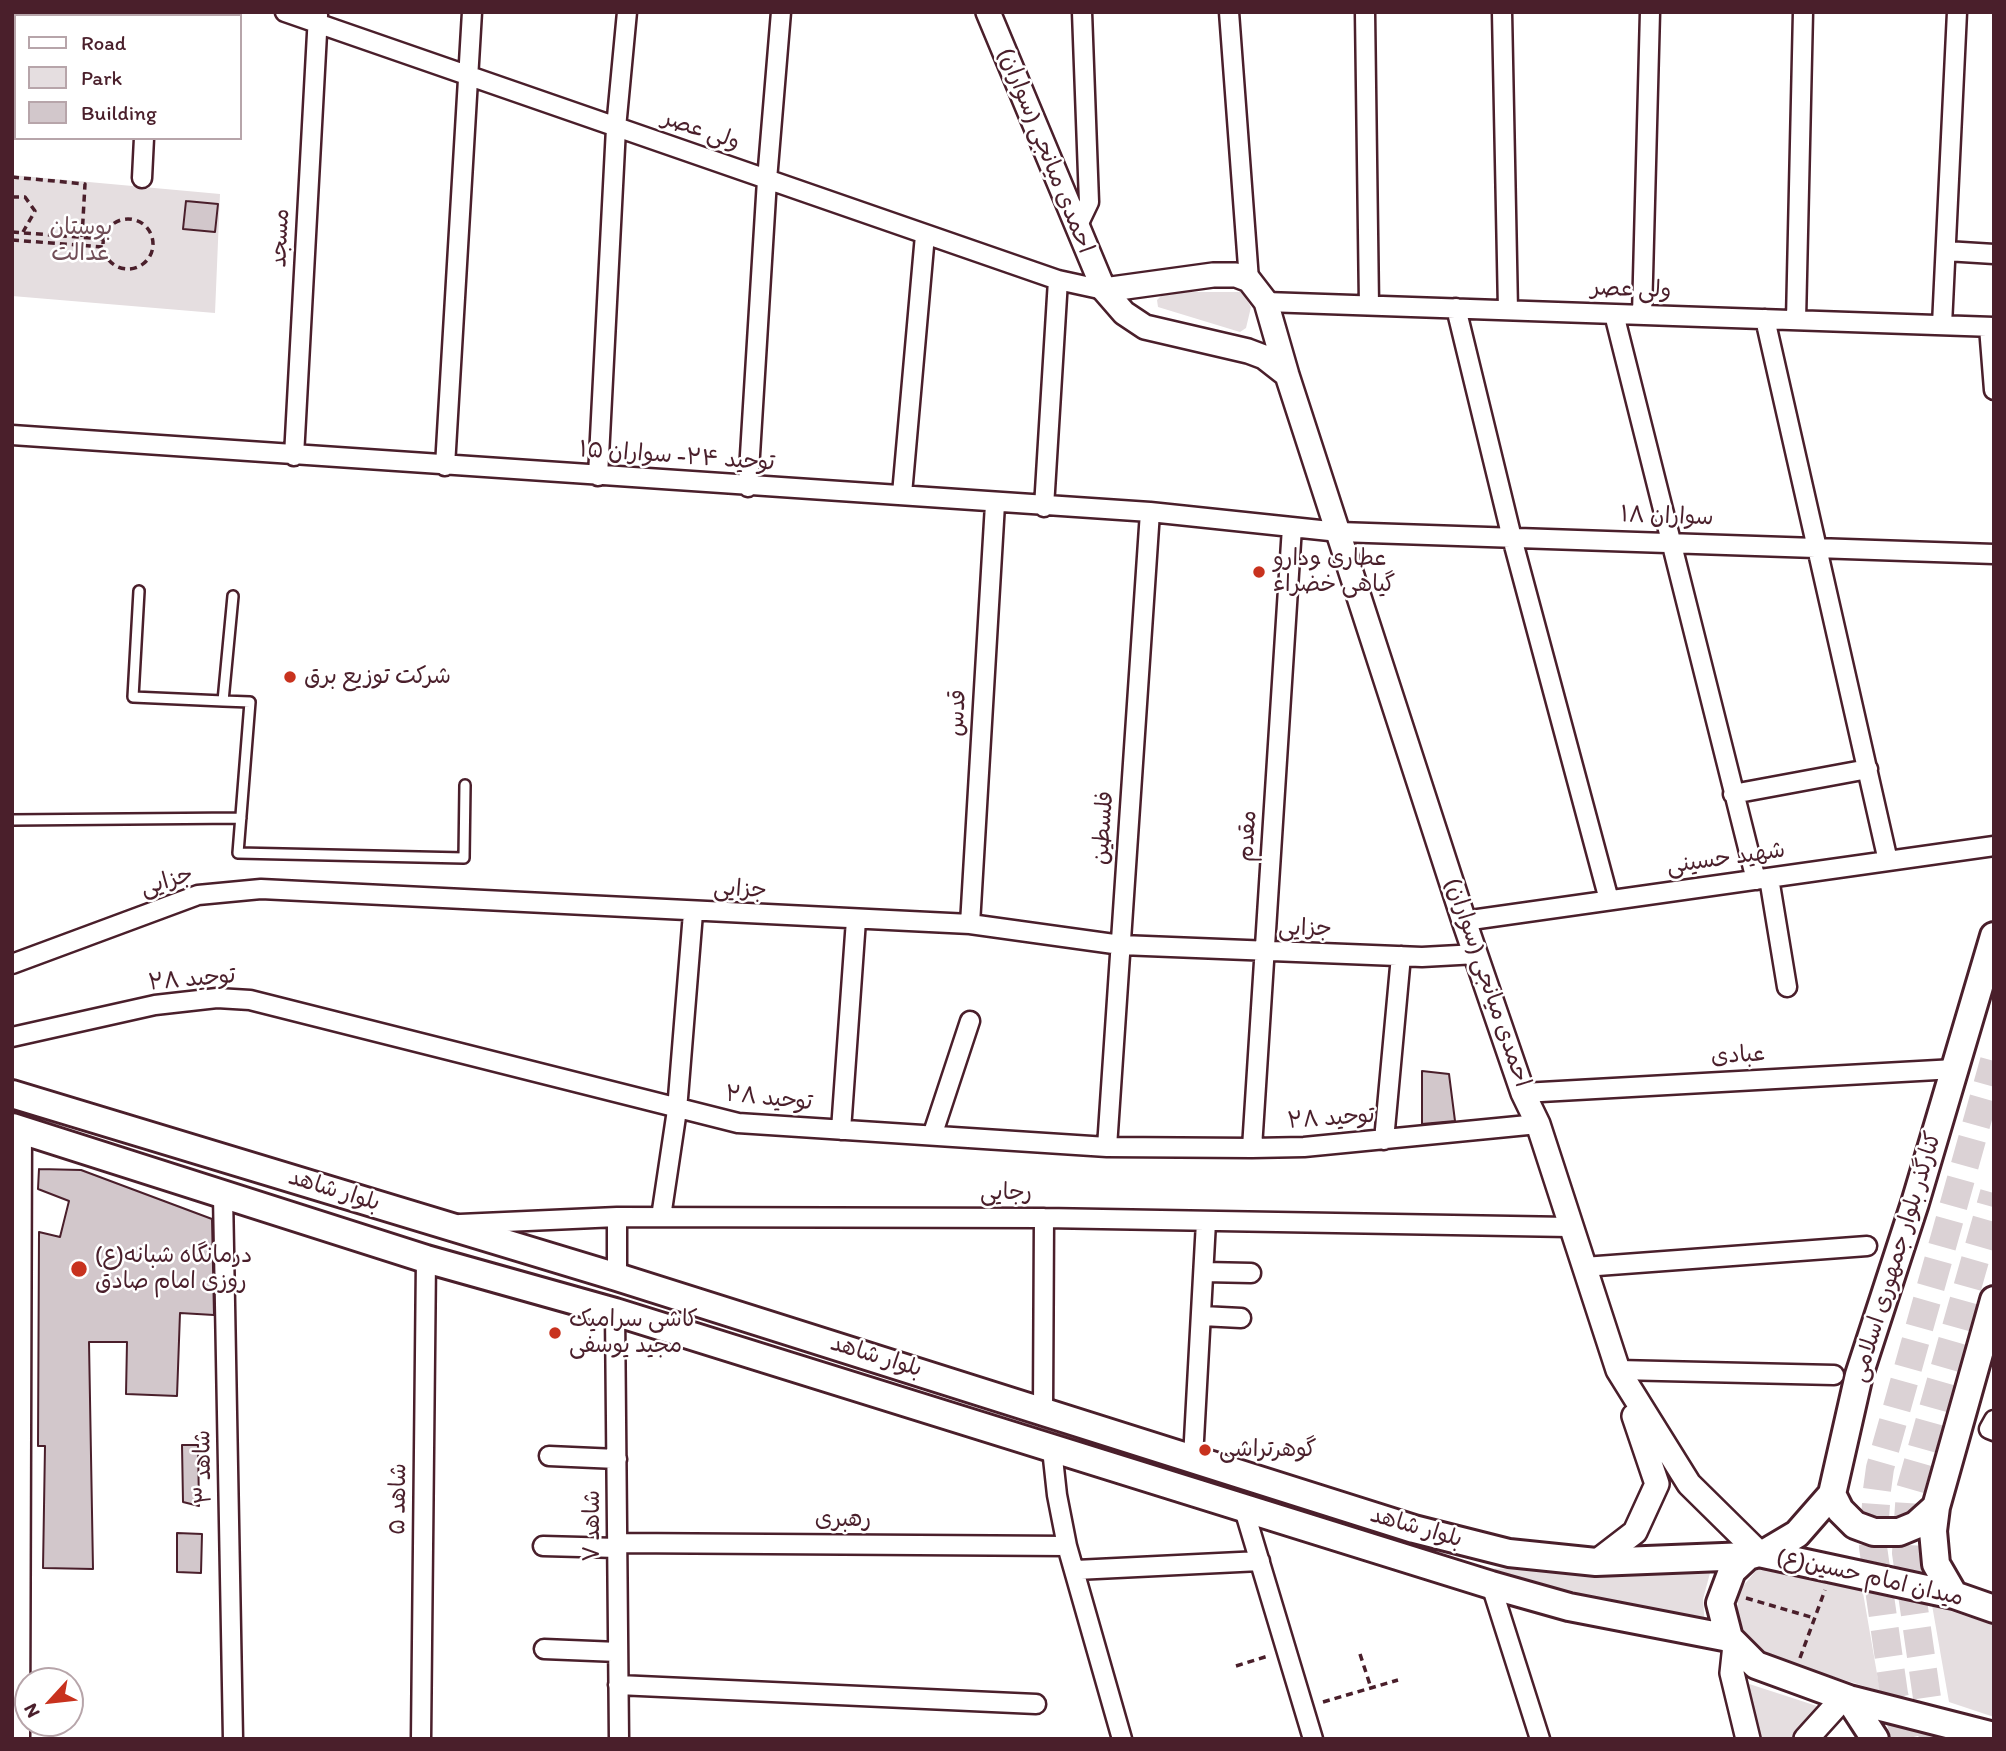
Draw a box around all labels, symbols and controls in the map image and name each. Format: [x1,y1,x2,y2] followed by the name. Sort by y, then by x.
[14,14,242,140] legend
[81,30,126,55] text: Road
[991,44,1099,258] street label: احمدی میانجی (سواران)
[81,65,122,90] text: Park
[81,100,157,125] text: Building
[658,105,744,157] street label: ولی عصر
[266,208,296,268] street label: مسجد
[50,214,112,268] park label: بوستان عدالت
[1590,275,1672,305] street label: ولی عصر
[578,436,776,478] street label: توحید ۲۴- سواران ۱۵
[1620,502,1714,532] street label: سواران ۱۸
[1273,545,1395,599] place label: عطاری ودارو گیاهی خضراء
[1251,564,1267,580] marker: عطاری ودارو گیاهی خضراء
[304,663,451,691] place label: شرکت توزیع برق
[282,669,298,685] marker: شرکت توزیع برق
[943,689,973,737] street label: قدس
[1088,790,1120,866] street label: فلسطین
[1232,809,1264,863] street label: مقدم
[1665,837,1787,881] street label: شهید حسینی
[137,861,197,903] street label: جزایی
[712,875,768,905] street label: جزایی
[1438,875,1536,1091] street label: احمدی میانجی (سواران)
[1278,915,1332,943] street label: جزایی
[147,962,237,998] street label: توحید ۲۸
[1710,1041,1766,1071] street label: عبادی
[724,1081,814,1117] street label: توحید ۲۸
[1286,1102,1376,1136] street label: توحید ۲۸
[1846,1128,1948,1386] street label: کنارگذر بلوار جمهوری اسلامی
[285,1164,383,1218] street label: بلوار شاهد
[980,1179,1032,1207] street label: رجایی
[95,1242,252,1296] place label: (ع)درمانگاه شبانه روزی امام صادق
[69,1259,89,1279] marker: (ع)درمانگاه شبانه روزی امام صادق
[569,1306,698,1360] place label: کاشی سرامیک مجید یوسفی
[547,1325,563,1341] marker: کاشی سرامیک مجید یوسفی
[827,1330,925,1384] street label: بلوار شاهد
[190,1430,218,1504] street label: شاهد ۳
[1219,1436,1317,1464] place label: گوهرتراشی
[1197,1442,1213,1458] marker: گوهرتراشی
[385,1463,413,1535] street label: شاهد ۵
[579,1490,607,1562] street label: شاهد ۷
[1367,1502,1465,1554] street label: بلوار شاهد
[815,1506,871,1534] street label: رهبری
[1774,1543,1966,1613] street label: میدان امام حسین(ع)
[14,1667,84,1737] north arrow
[18,1700,45,1722] text: N

